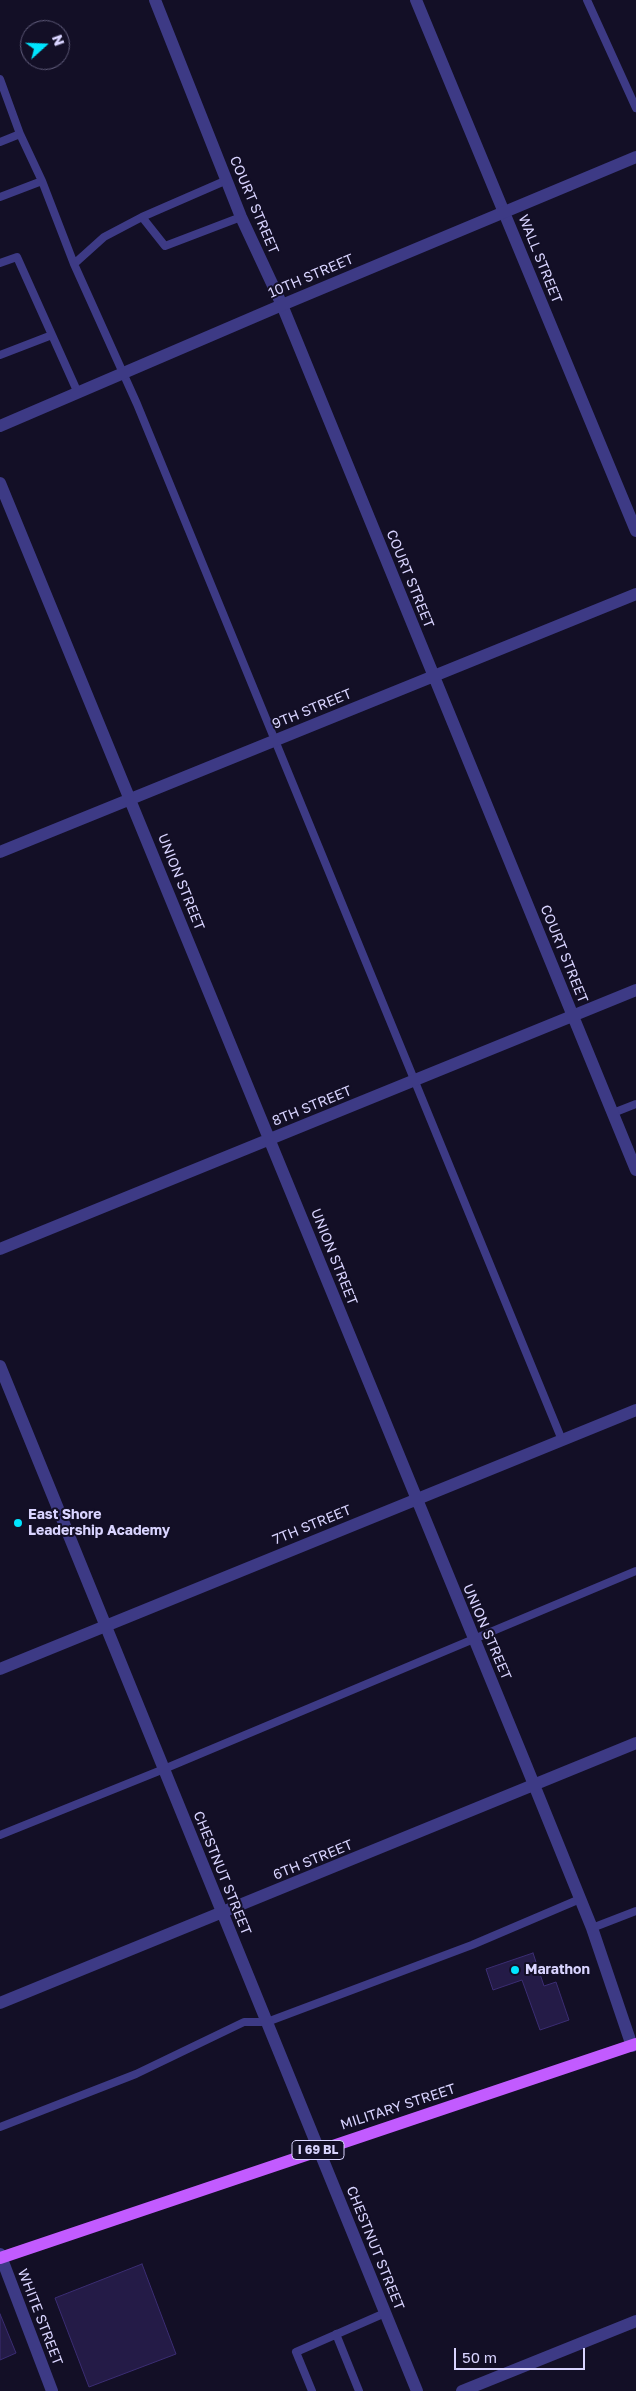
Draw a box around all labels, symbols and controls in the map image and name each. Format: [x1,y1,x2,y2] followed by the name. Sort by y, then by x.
[20,20,70,70] north arrow
[49,32,68,48] text: N
[226,154,282,256] street label: COURT STREET
[515,212,565,306] street label: WALL STREET
[266,250,356,302] street label: 10TH STREET
[383,527,437,631] street label: COURT STREET
[270,685,354,733] street label: 9TH STREET
[154,831,208,933] street label: UNION STREET
[537,902,591,1006] street label: COURT STREET
[270,1082,354,1130] street label: 8TH STREET
[307,1206,361,1308] street label: UNION STREET
[270,1502,354,1548] street label: 7TH STREET
[28,1507,170,1540] place label: East Shore Leadership Academy
[12,1517,24,1529] marker: East Shore Leadership Academy
[459,1581,515,1683] street label: UNION STREET
[189,1809,255,1937] street label: CHESTNUT STREET
[271,1836,355,1884] street label: 6TH STREET
[525,1962,590,1978] place label: Marathon
[509,1964,521,1976] marker: Marathon
[338,2080,458,2134] street label: MILITARY STREET
[292,2140,344,2160] road number: I 69 BL
[342,2184,408,2312] street label: CHESTNUT STREET
[14,2266,66,2368] street label: WHITE STREET
[456,2338,587,2370] scale bar
[462,2348,497,2366] text: 50 m

